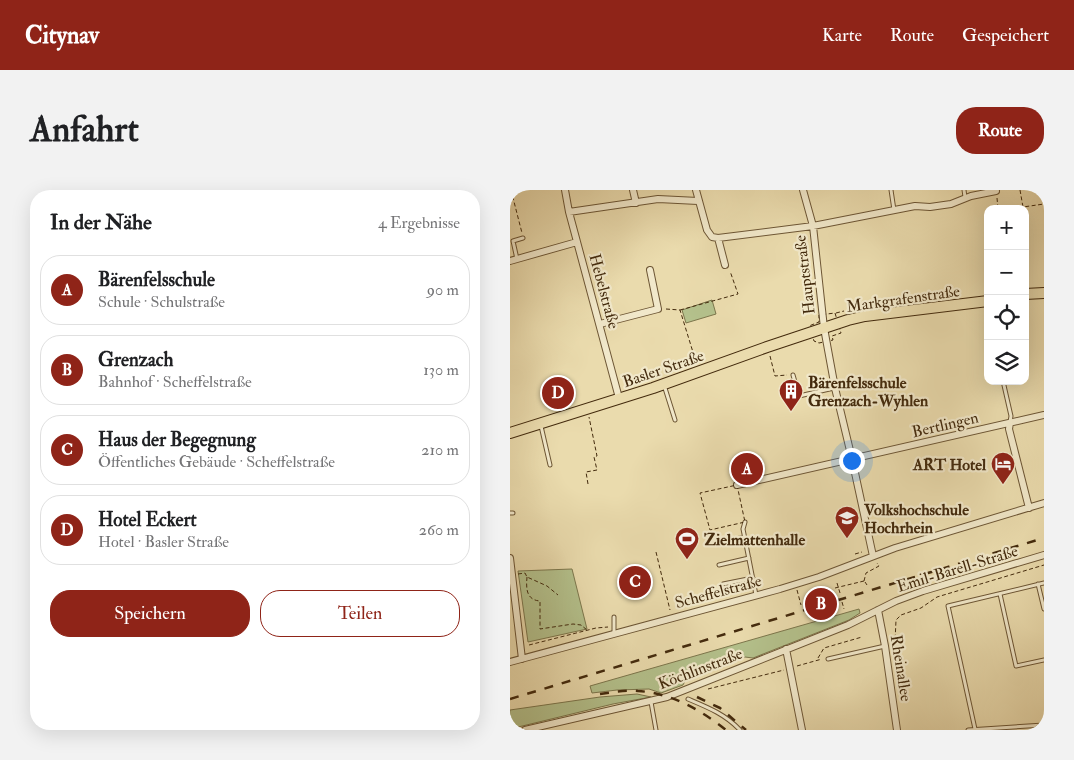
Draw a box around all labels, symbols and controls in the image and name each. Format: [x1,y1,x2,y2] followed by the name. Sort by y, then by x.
[25,20,99,51] text: Citynav
[822,24,862,47] text: Karte
[890,24,934,47] text: Route
[962,24,1049,47] text: Gespeichert
[956,107,1044,154] button: Route
[30,108,139,152] text: Anfahrt
[984,205,1029,385] map controls
[984,205,1029,250] button: +
[50,209,152,236] text: In der Nähe
[378,213,460,233] text: 4 Ergebnisse
[790,234,821,316] street label: Hauptstraße
[984,250,1029,295] button: −
[584,252,624,331] street label: Hebelstraße
[98,268,215,292] text: Bärenfelsschule
[62,280,72,300] text: A
[427,280,459,300] text: 90 m
[845,281,961,317] street label: Markgrafenstraße
[98,292,225,312] text: Schule · Schulstraße
[984,295,1029,340] button: locate
[984,340,1029,385] button: layers
[620,346,707,392] street label: Basler Straße
[98,348,173,372] text: Grenzach
[62,360,72,380] text: B
[423,360,459,380] text: 130 m
[98,372,252,392] text: Bahnhof · Scheffelstraße
[808,373,929,412] place label: Bärenfelsschule Grenzach-Wyhlen
[542,374,574,412] pin: D
[778,378,804,412] building icon: Bärenfelsschule Grenzach-Wyhlen
[910,408,980,442] street label: Bertlingen
[98,428,256,452] text: Haus der Begegnung
[61,440,73,460] text: C
[421,440,459,460] text: 210 m
[839,448,865,474] your location
[731,450,763,488] pin: A
[990,451,1016,485] hotel icon: ART Hotel
[98,452,335,472] text: Öffentliches Gebäude · Scheffelstraße
[912,455,987,475] place label: ART Hotel
[863,500,969,538] place label: Volkshochschule Hochrhein
[834,505,860,539] school or university icon: Volkshochschule Hochrhein
[98,508,197,532] text: Hotel Eckert
[60,520,74,540] text: D
[419,520,459,540] text: 260 m
[674,526,700,560] sports icon: Zielmattenhalle
[704,530,805,550] place label: Zielmattenhalle
[98,532,229,552] text: Hotel · Basler Straße
[894,541,1021,597] street label: Emil-Barell-Straße
[619,563,651,601] pin: C
[673,571,764,613] street label: Scheffelstraße
[805,585,837,623] pin: B
[50,590,250,637] button: Speichern
[260,590,460,637] button: Teilen
[886,633,916,703] street label: Rheinallee
[655,644,746,694] street label: Köchlinstraße

